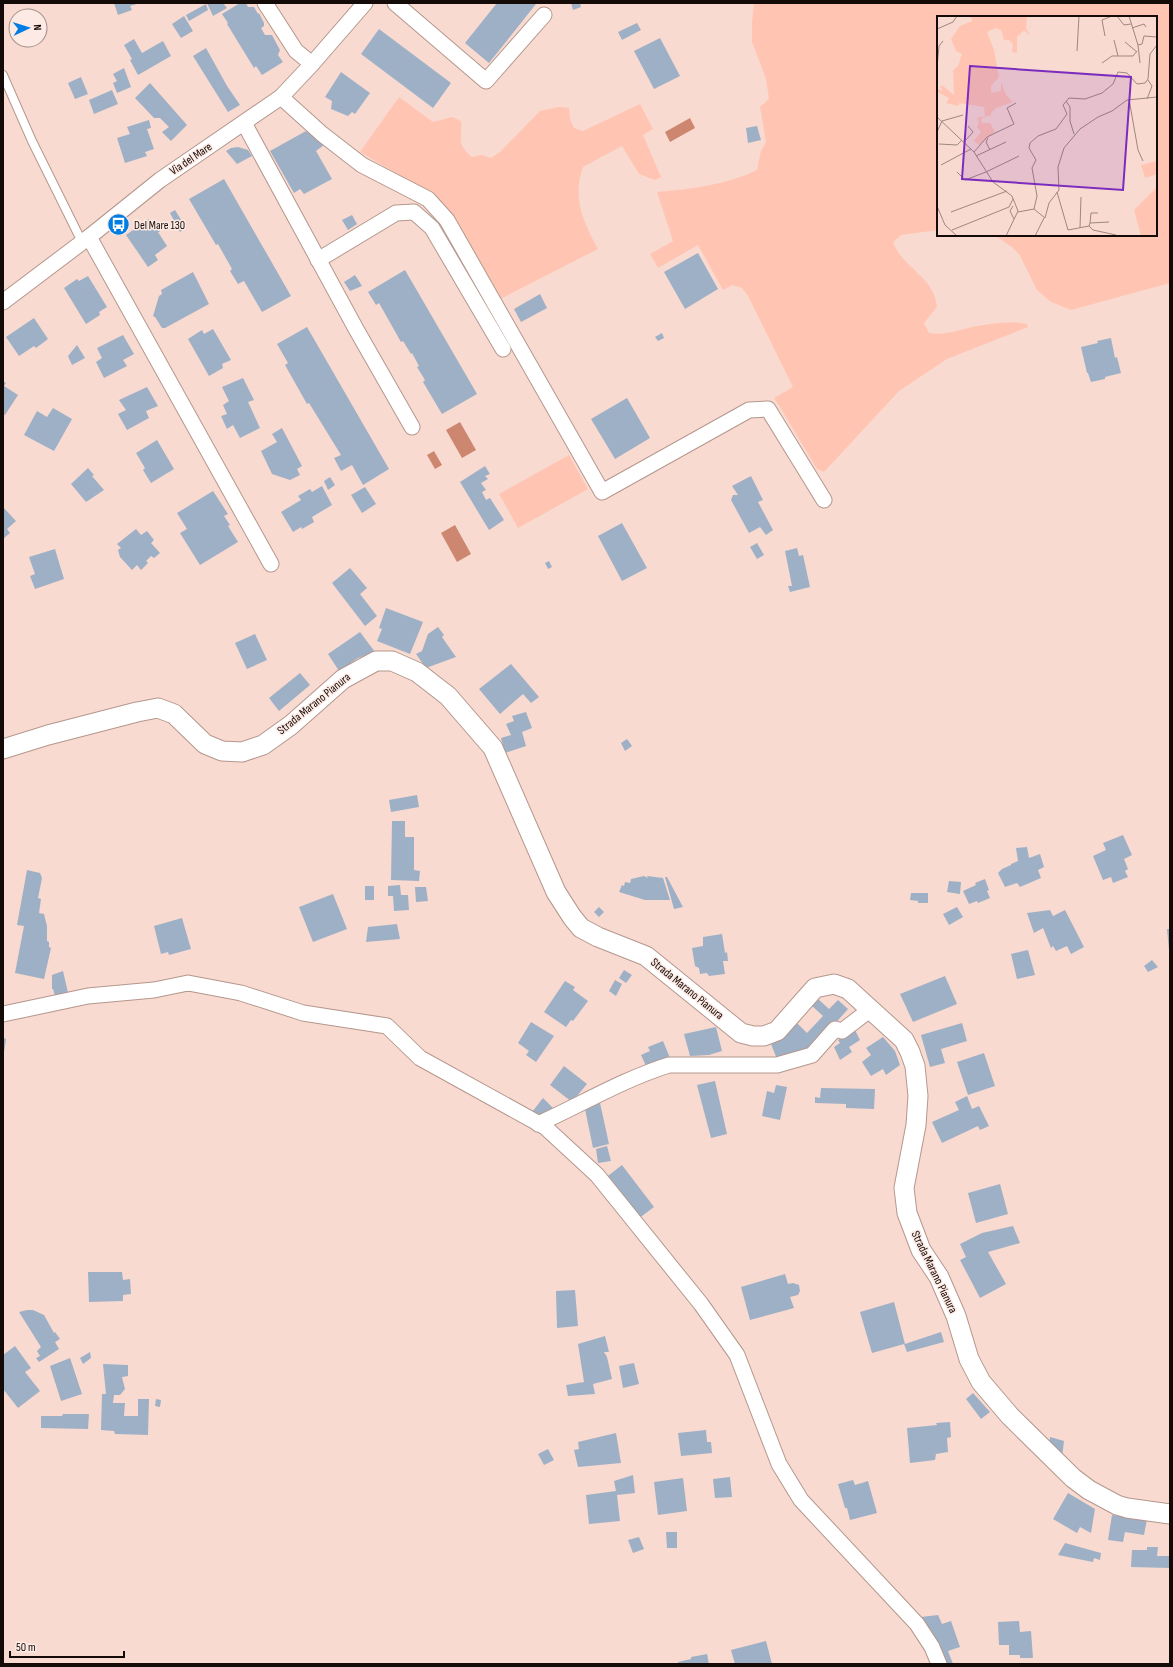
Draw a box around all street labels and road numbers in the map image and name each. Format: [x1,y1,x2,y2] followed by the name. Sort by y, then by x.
[167,139,215,179] street label: Via del Mare
[274,670,354,738] street label: Strada Marano Pianura
[647,955,727,1023] street label: Strada Marano Pianura
[908,1228,961,1316] street label: Strada Marano Pianura

